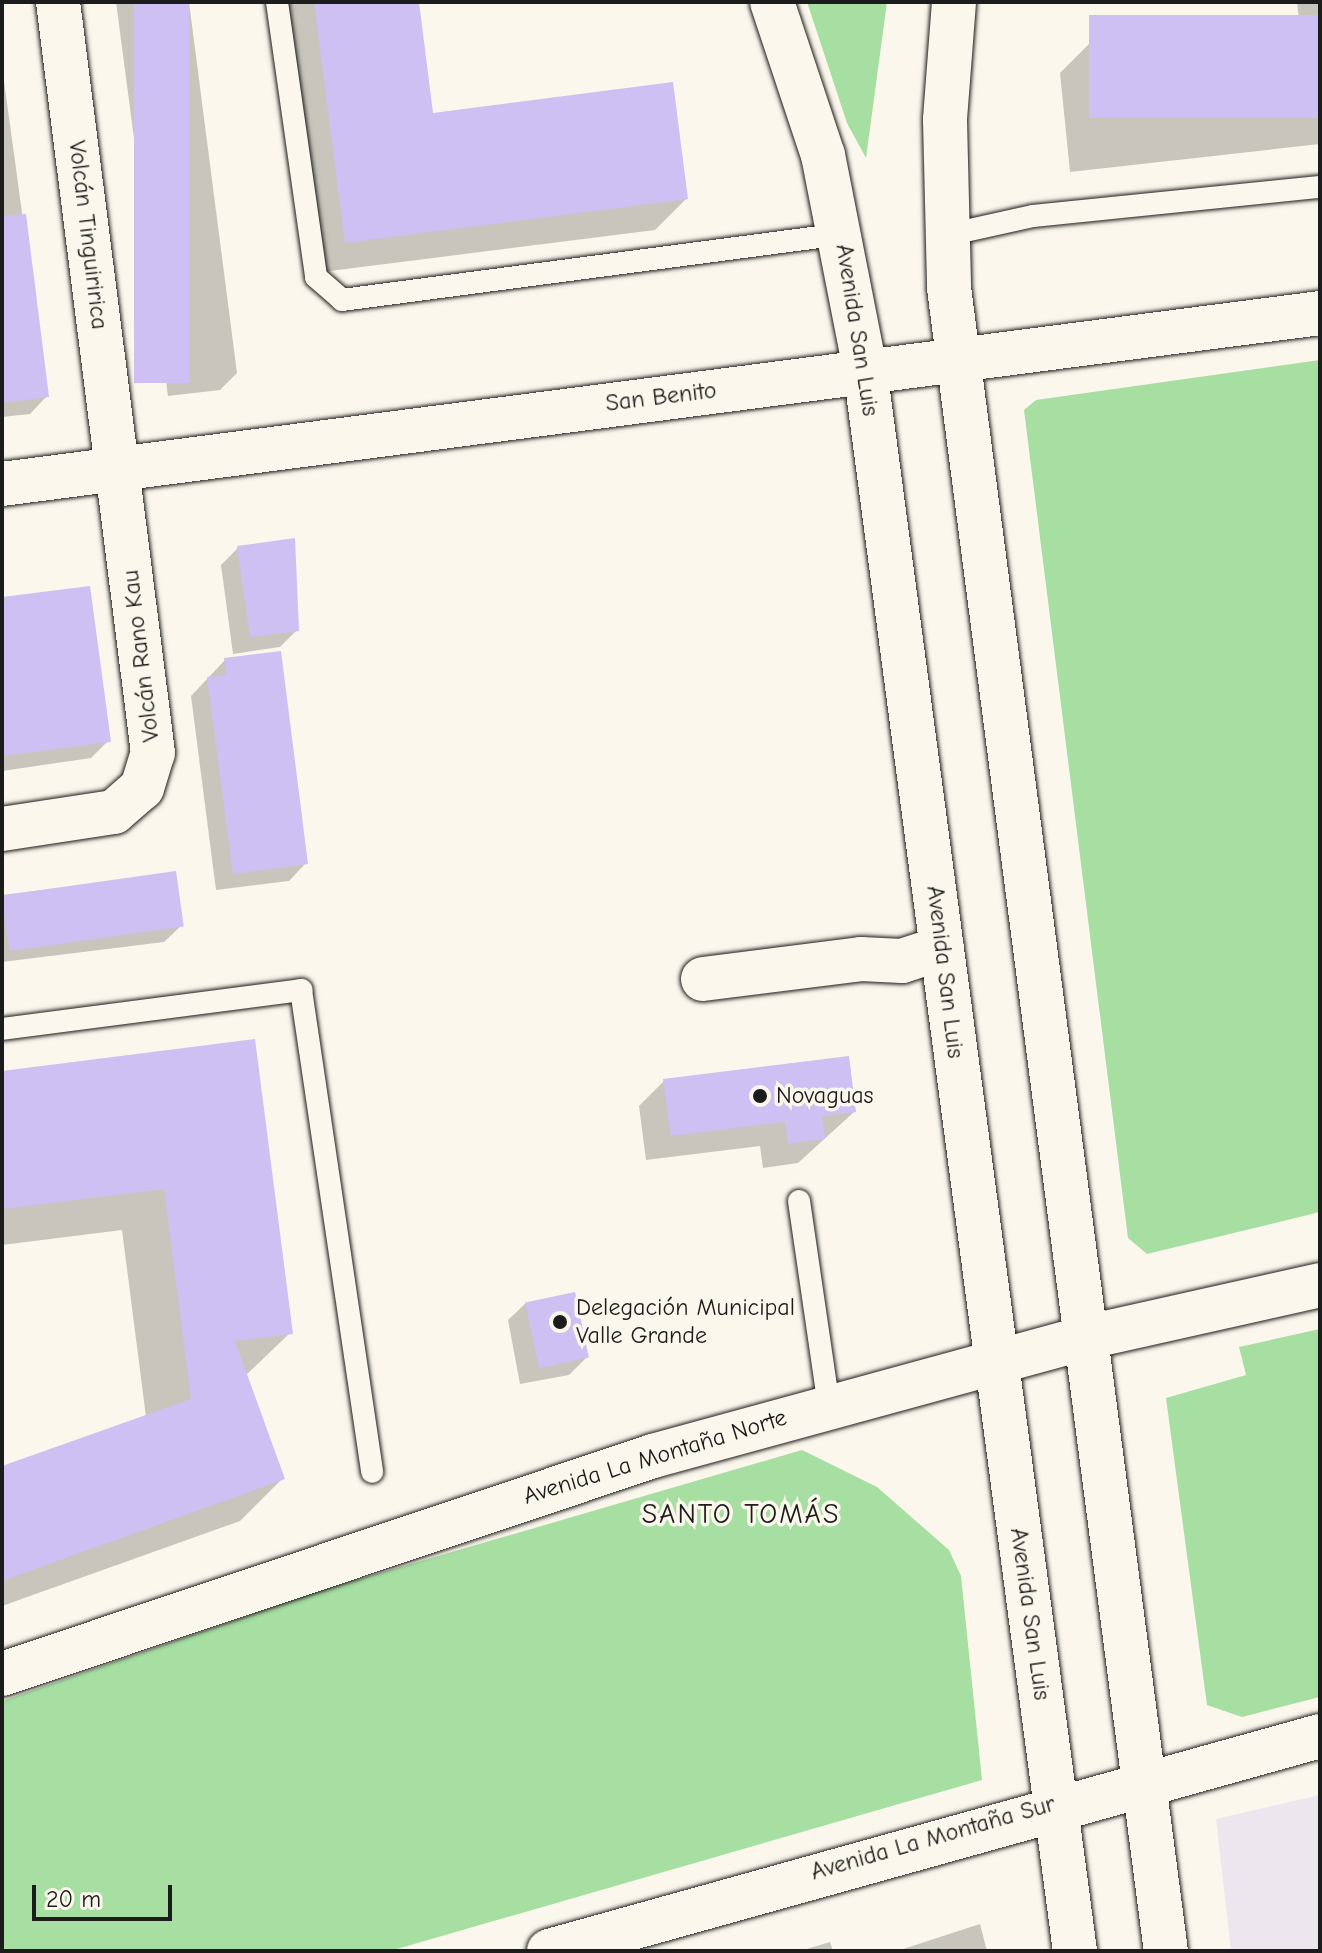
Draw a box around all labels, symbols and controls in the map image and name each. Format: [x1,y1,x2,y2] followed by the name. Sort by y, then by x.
[62,139,114,331] street label: Volcán Tinguiririca
[829,242,885,418] street label: Avenida San Luis
[604,376,718,418] street label: San Benito
[116,568,166,744] street label: Volcán Rano Kau
[920,884,970,1060] street label: Avenida San Luis
[776,1082,874,1110] place label: Novaguas
[751,1087,769,1105] marker: Novaguas
[576,1294,795,1350] place label: Delegación Municipal Valle Grande
[551,1313,569,1331] marker: Delegación Municipal Valle Grande
[520,1403,790,1511] street label: Avenida La Montaña Norte
[642,1497,840,1531] district label: SANTO TOMÁS
[1004,1526,1056,1702] street label: Avenida San Luis
[808,1789,1058,1887] street label: Avenida La Montaña Sur
[36,1869,176,1919] scale bar
[46,1885,101,1913] text: 20 m

